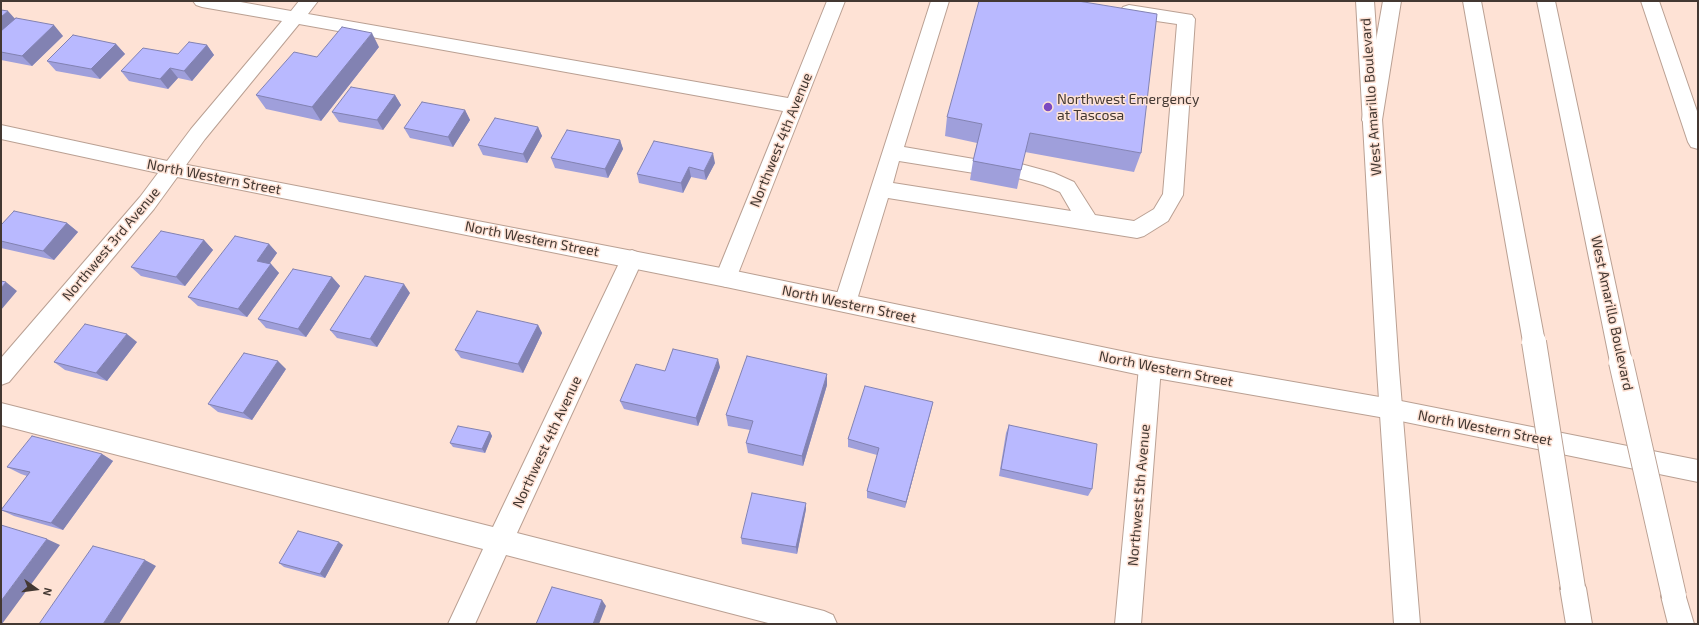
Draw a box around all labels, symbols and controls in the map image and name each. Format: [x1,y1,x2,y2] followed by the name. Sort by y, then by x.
[1357,18,1385,176] street label: West Amarillo Boulevard
[746,70,816,210] street label: Northwest 4th Avenue
[1057,91,1199,124] place label: Northwest Emergency at Tascosa
[1042,101,1054,113] marker: Northwest Emergency at Tascosa
[145,156,283,198] street label: North Western Street
[59,184,163,304] street label: Northwest 3rd Avenue
[463,218,601,260] street label: North Western Street
[1587,234,1637,392] street label: West Amarillo Boulevard
[781,282,917,326] street label: North Western Street
[1097,348,1235,390] street label: North Western Street
[509,373,585,511] street label: Northwest 4th Avenue
[1416,407,1554,449] street label: North Western Street
[1124,423,1154,567] street label: Northwest 5th Avenue
[16,569,56,609] north arrow
[41,587,55,597] text: N

